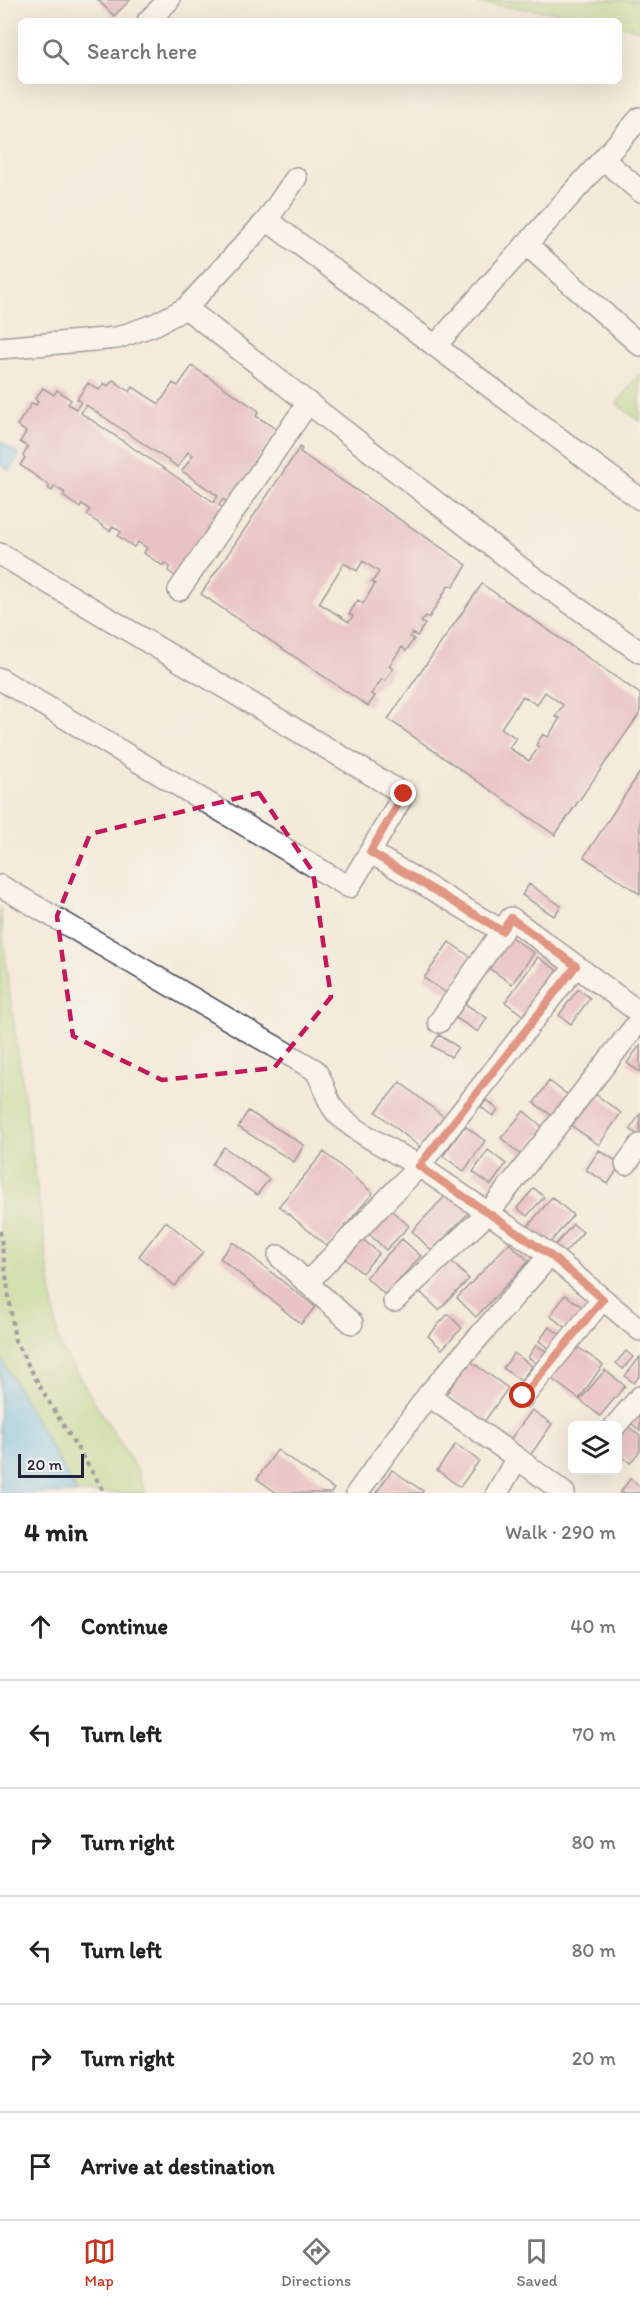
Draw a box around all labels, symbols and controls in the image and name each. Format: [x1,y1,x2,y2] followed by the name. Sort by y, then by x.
[18,18,622,84] search box
[39,35,72,68] icon: search
[87,38,197,65] text: Search here
[390,780,416,806] route end
[509,1382,535,1408] route start
[568,1421,622,1475] map controls
[568,1421,622,1475] button: layers
[18,1451,84,1478] scale bar
[27,1455,62,1474] text: 20 m
[24,1516,88,1548] text: 4 min
[505,1520,616,1544] text: Walk · 290 m
[24,1610,57,1643] icon: ahead
[81,1613,168,1640] text: Continue
[570,1614,616,1638] text: 40 m
[24,1718,57,1751] icon: left
[81,1721,162,1748] text: Turn left
[572,1722,616,1746] text: 70 m
[24,1826,57,1859] icon: right
[81,1829,175,1856] text: Turn right
[571,1830,616,1854] text: 80 m
[24,1934,57,1967] icon: left
[81,1937,162,1964] text: Turn left
[571,1938,616,1962] text: 80 m
[24,2042,57,2075] icon: right
[81,2045,175,2072] text: Turn right
[572,2046,616,2070] text: 20 m
[24,2150,57,2183] icon: arrive
[81,2153,275,2180] text: Arrive at destination
[83,2235,116,2290] tab: Map
[281,2235,351,2290] tab: Directions
[517,2235,557,2290] tab: Saved

